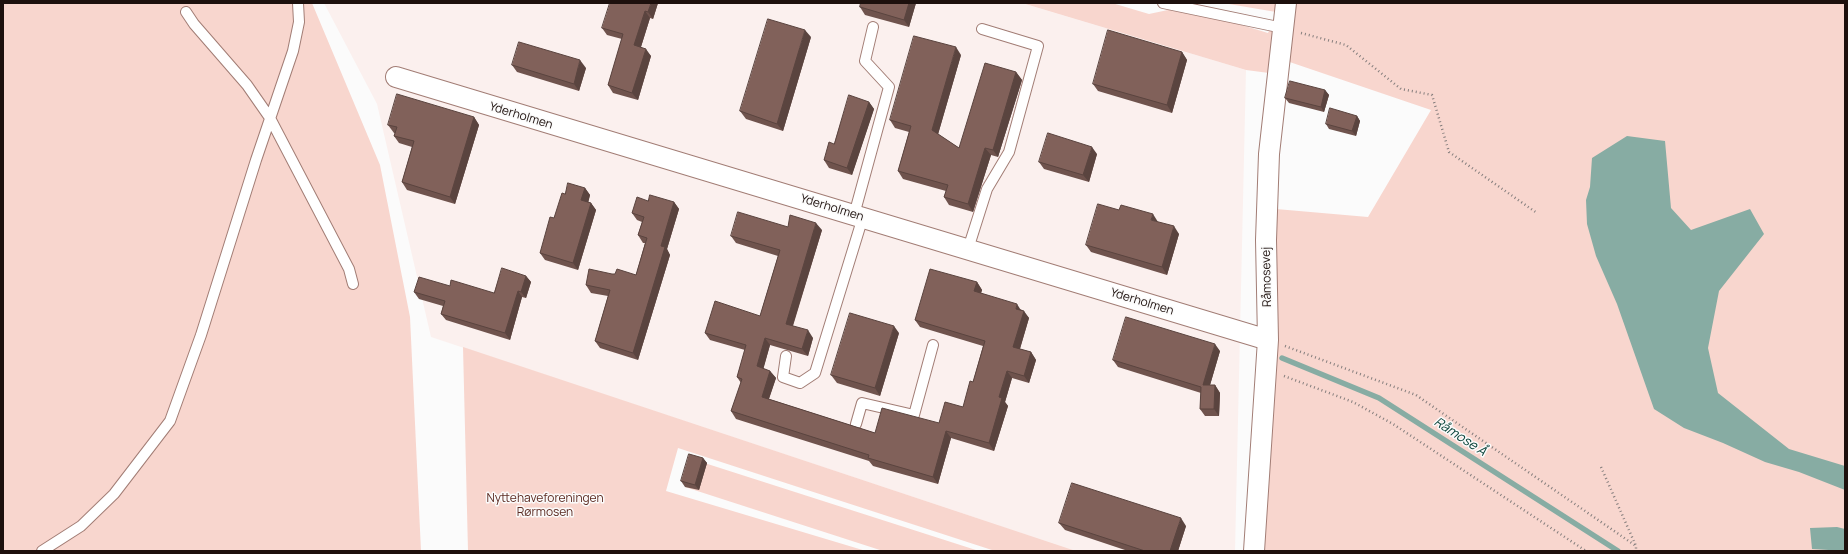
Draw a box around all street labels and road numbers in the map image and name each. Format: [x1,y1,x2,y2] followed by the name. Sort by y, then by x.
[488,100,554,132] street label: Yderholmen
[799,192,865,224] street label: Yderholmen
[1259,247,1275,307] street label: Råmosevej
[1109,286,1175,318] street label: Yderholmen

